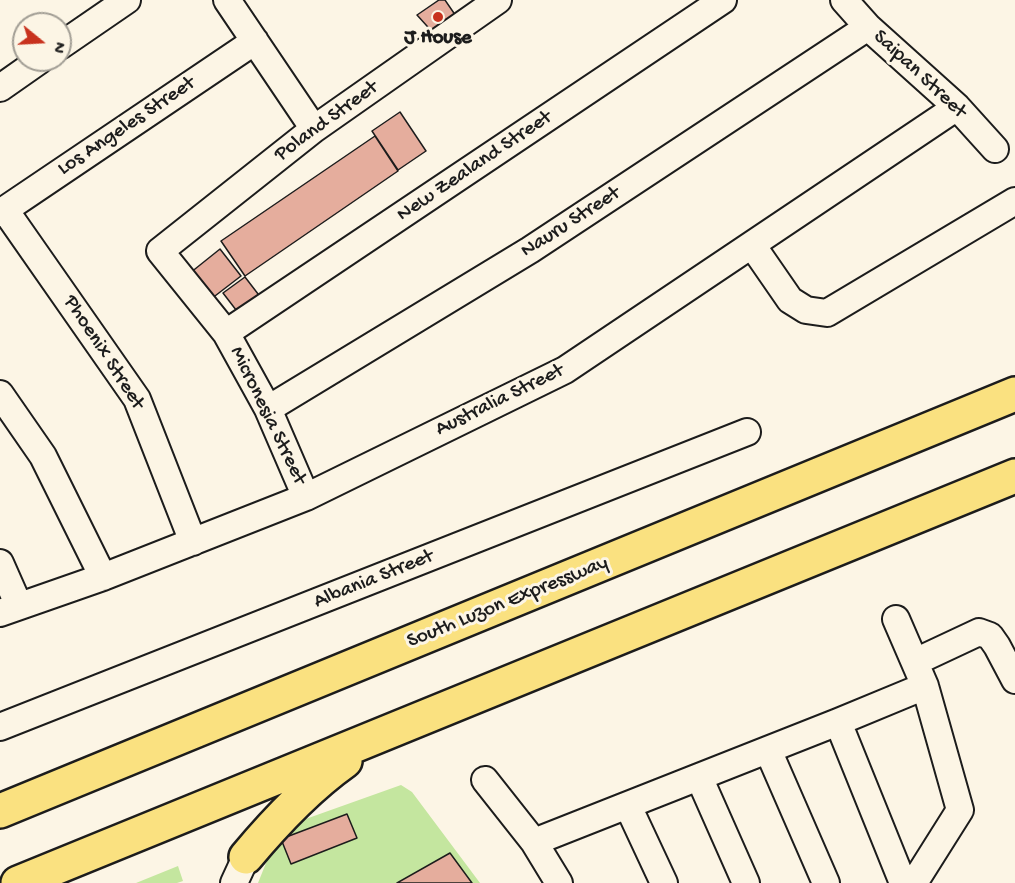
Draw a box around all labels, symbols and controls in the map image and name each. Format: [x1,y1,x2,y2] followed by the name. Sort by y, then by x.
[431,10,445,24] marker: J House
[12,12,72,72] north arrow
[867,25,971,125] street label: Saipan Street
[404,26,472,52] place label: J House
[47,39,68,55] text: N
[53,72,201,182] street label: Los Angeles Street
[270,76,384,168] street label: Poland Street
[393,106,557,228] street label: New Zealand Street
[517,182,625,264] street label: Nauru Street
[57,291,149,415] street label: Phoenix Street
[223,343,311,489] street label: Micronesia Street
[432,359,568,443] street label: Australia Street
[310,545,438,615] street label: Albania Street
[404,551,612,655] street label: South Luzon Expressway

